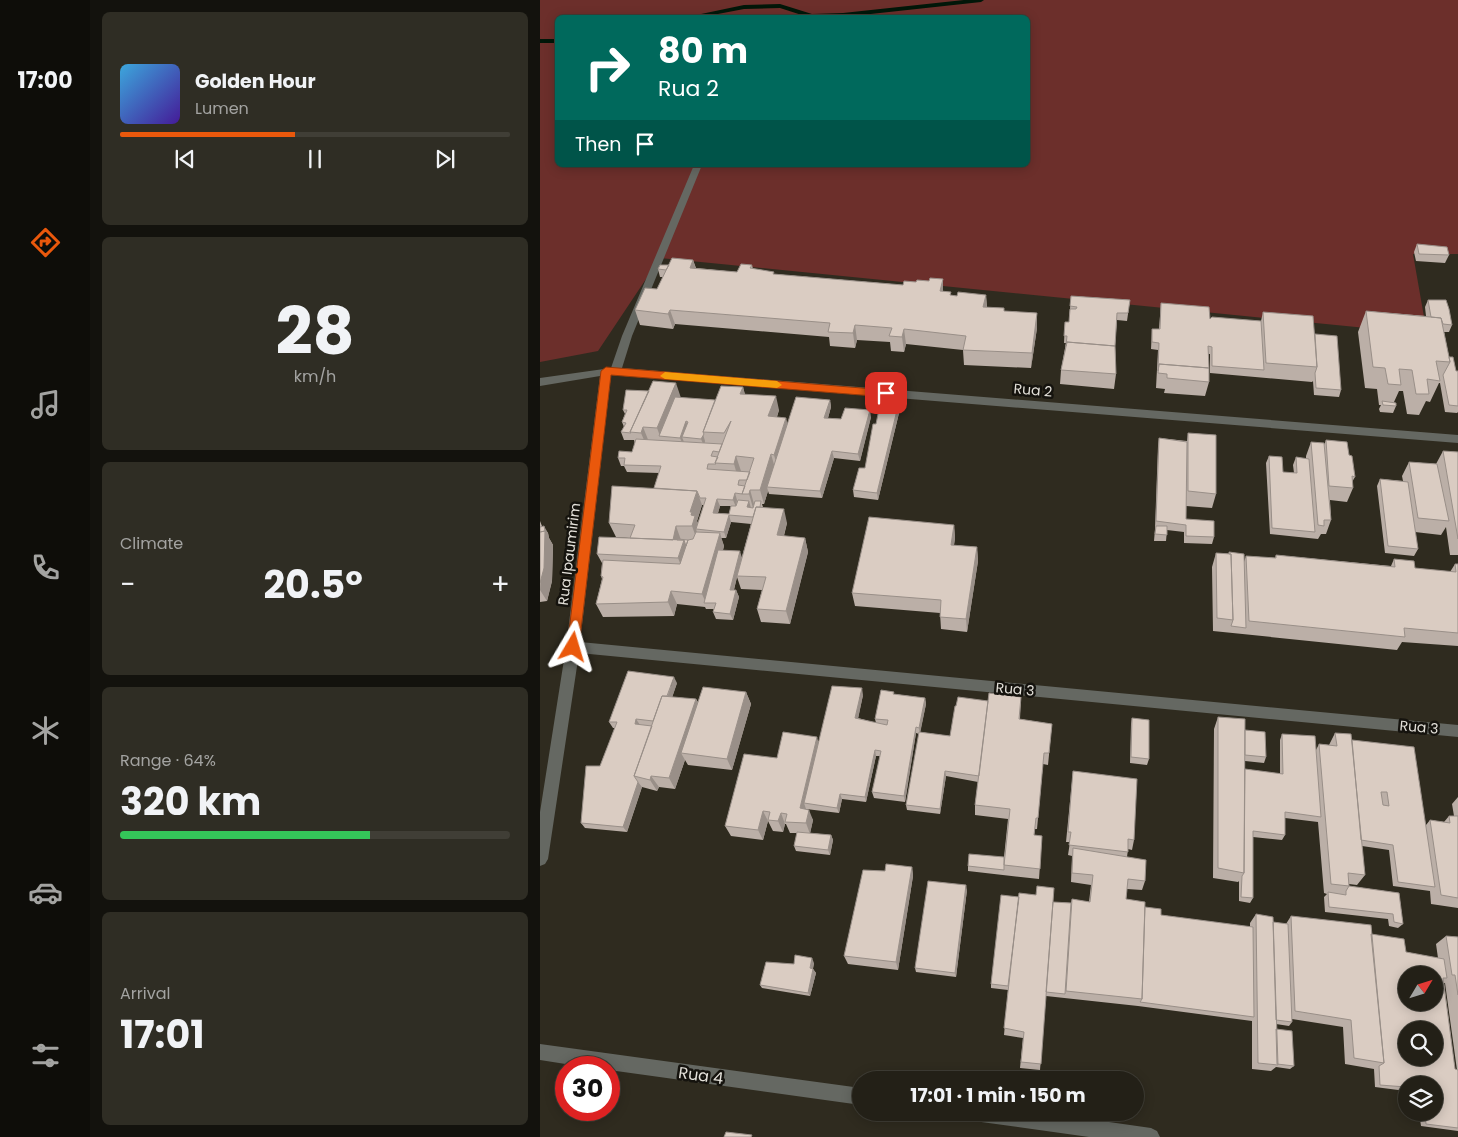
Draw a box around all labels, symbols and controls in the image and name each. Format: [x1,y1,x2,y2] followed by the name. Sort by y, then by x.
[658,26,748,75] text: 80 m
[575,35,640,100] icon: right
[18,65,72,96] text: 17:00
[195,68,316,95] text: Golden Hour
[658,73,719,104] text: Rua 2
[195,97,249,120] text: Lumen
[631,130,659,158] icon: arrive
[575,131,621,158] text: Then
[171,145,199,173] icon: previous
[301,145,329,173] icon: pause
[431,145,459,173] icon: next
[28,225,63,260] icon: directions
[275,286,355,377] text: 28
[294,365,336,388] text: km/h
[865,372,907,414] pin
[1013,378,1053,402] street label: Rua 2
[872,379,900,407] icon: arrive
[28,387,63,422] icon: music
[553,502,585,606] street label: Rua Ipaumirim
[120,532,183,555] text: Climate
[28,550,63,585] icon: phone
[263,558,363,611] text: 20.5°
[120,565,135,604] text: −
[491,565,510,604] text: +
[546,620,598,672] position arrow
[995,677,1035,701] street label: Rua 3
[28,713,63,748] icon: climate
[1399,715,1439,739] street label: Rua 3
[120,749,216,772] text: Range · 64%
[120,775,261,828] text: 320 km
[28,875,63,910] icon: car
[1398,966,1442,1011] north arrow
[1398,966,1443,1121] map controls
[120,982,170,1005] text: Arrival
[120,1008,204,1061] text: 17:01
[1398,1021,1443,1066] button: search
[28,1038,63,1073] icon: filters
[555,1056,620,1121] speed limit sign: 30
[677,1061,725,1090] street label: Rua 4
[1398,1076,1443,1121] button: layers
[910,1082,1086,1109] text: 17:01 · 1 min · 150 m

